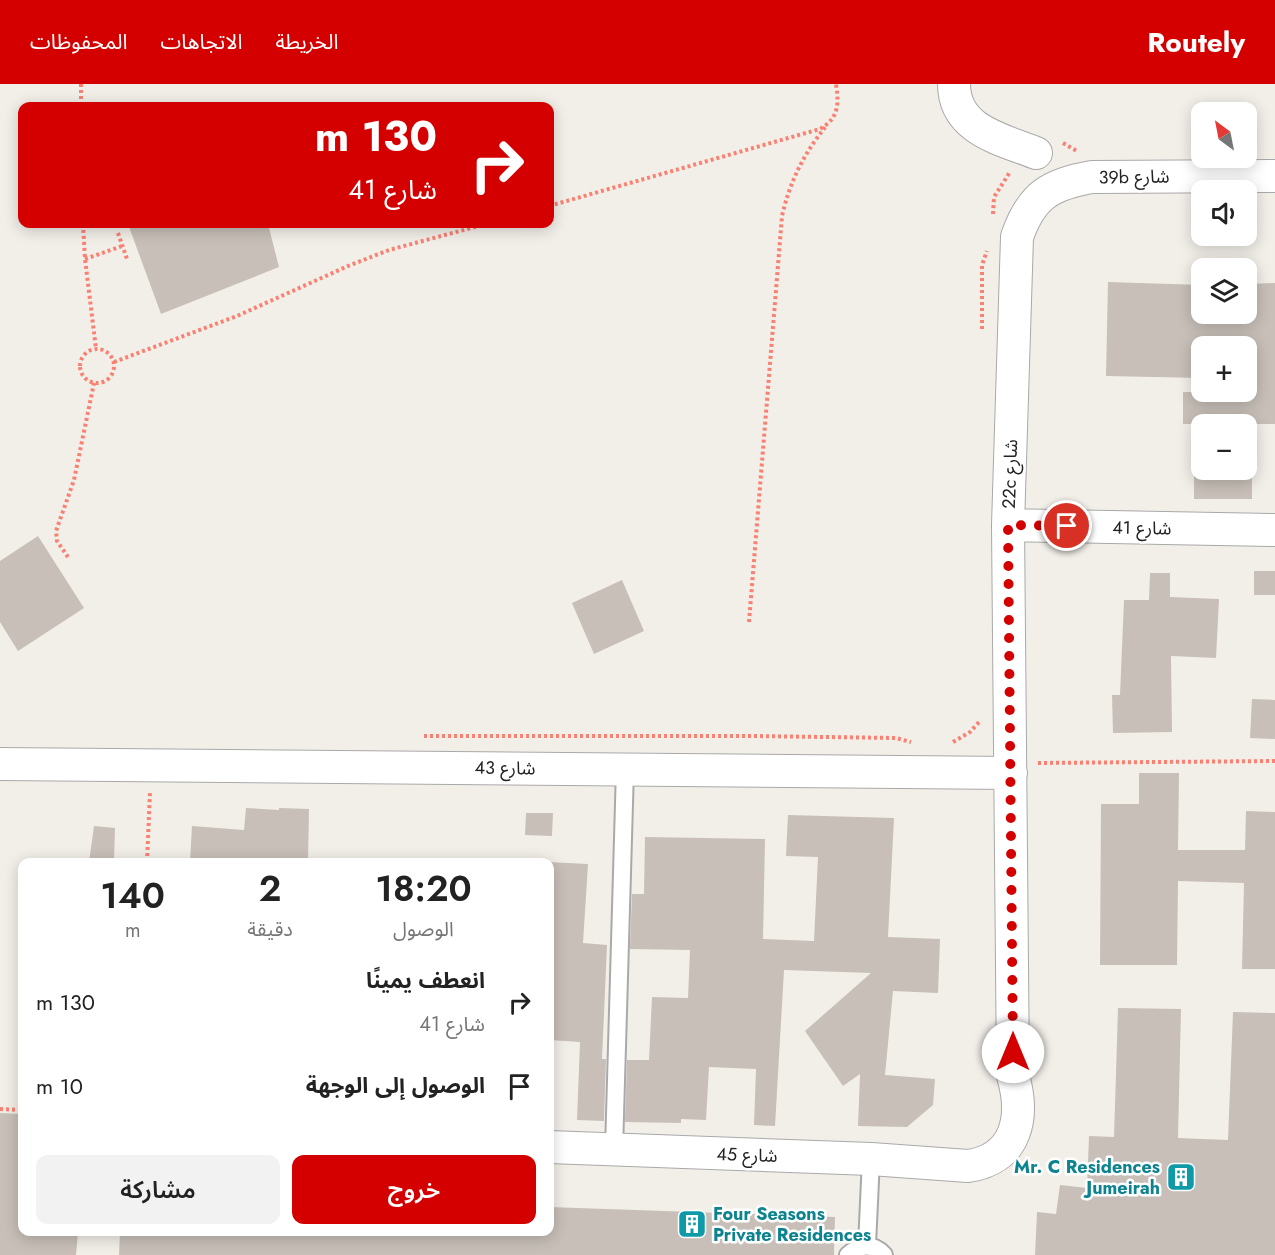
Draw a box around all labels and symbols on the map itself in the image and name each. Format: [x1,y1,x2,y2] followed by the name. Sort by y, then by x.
[1191,102,1257,168] north arrow
[1098,163,1170,192] street label: 39b شارع
[996,439,1025,509] street label: 22c شارع
[1041,500,1092,551] pin
[1112,514,1172,543] street label: شارع 41
[474,754,536,783] street label: شارع 43
[981,1020,1045,1084] position arrow
[716,1141,778,1170] street label: شارع 45
[1014,1154,1160,1201] place label: Mr. C Residences Jumeirah
[1165,1161,1197,1193] building icon: Mr. C Residences Jumeirah
[713,1201,871,1248] place label: Four Seasons Private Residences
[676,1208,708,1240] building icon: Four Seasons Private Residences

